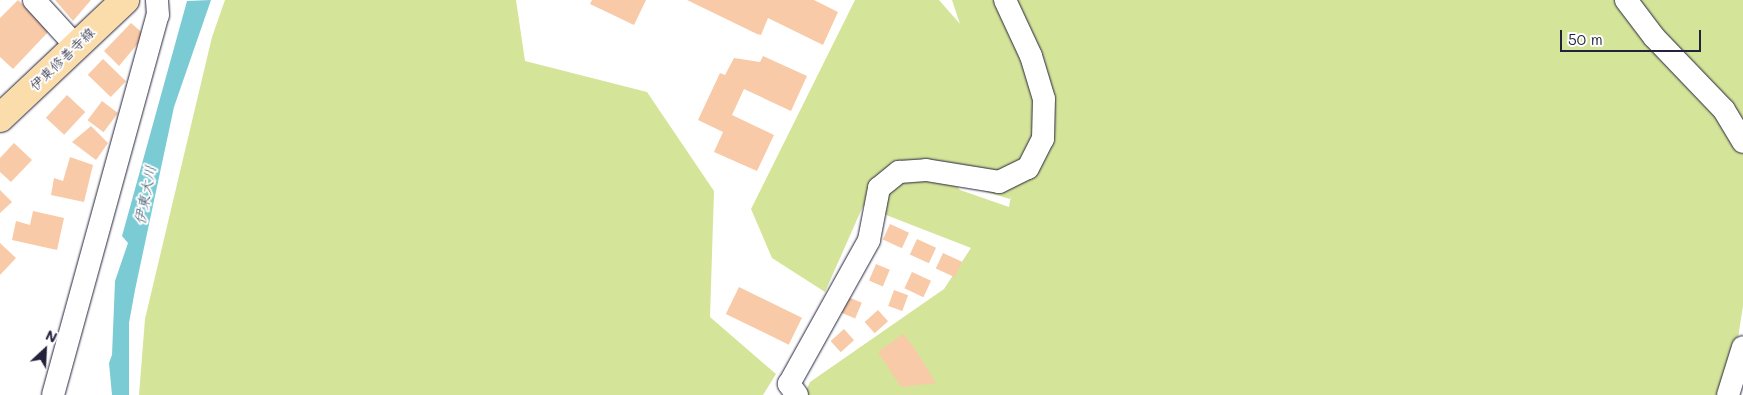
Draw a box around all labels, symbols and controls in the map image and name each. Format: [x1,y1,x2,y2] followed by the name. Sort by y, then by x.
[1563,20,1704,52] scale bar
[26,24,98,94] street label: 伊東修善寺線
[1568,29,1603,49] text: 50 m
[130,164,160,226] water label: 伊東大川
[20,325,70,375] north arrow
[43,325,60,347] text: N

